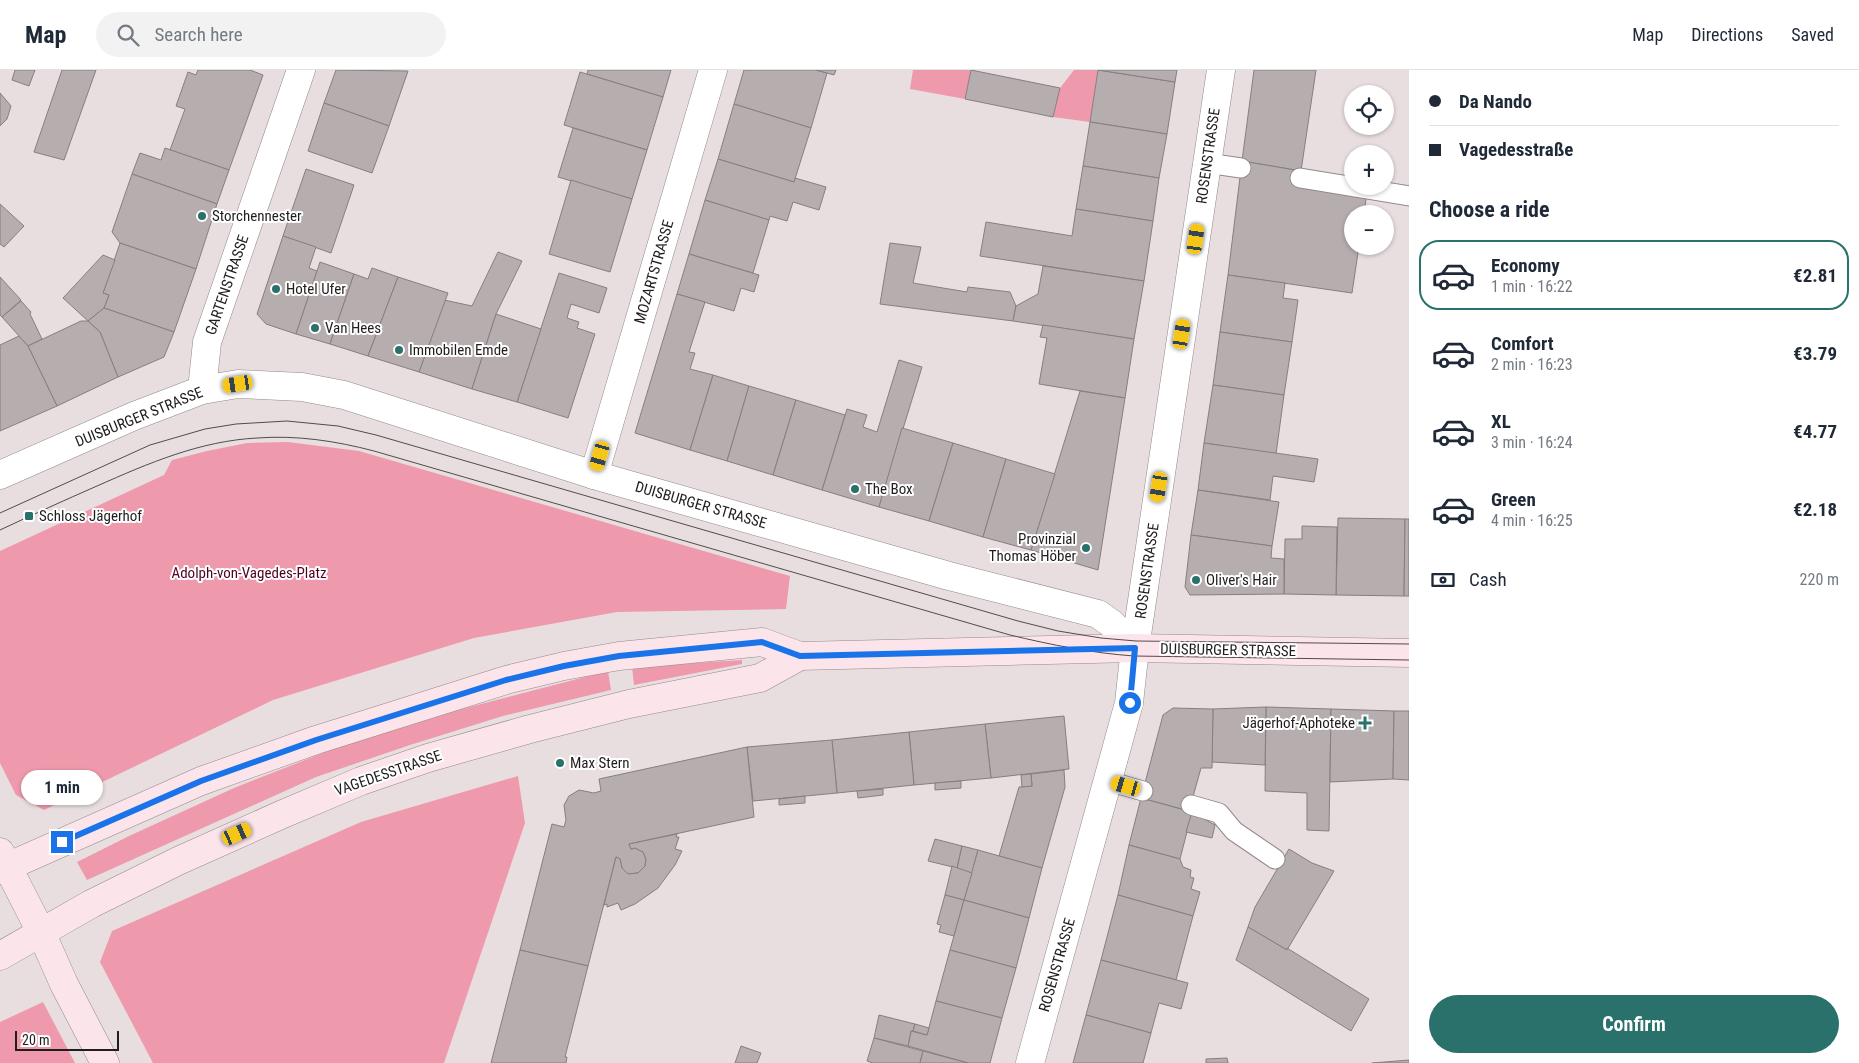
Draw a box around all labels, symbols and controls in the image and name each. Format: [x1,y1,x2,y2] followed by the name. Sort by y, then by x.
[96,12,446,57] search box
[25,21,66,49] text: Map
[114,21,142,49] icon: search
[154,23,243,46] text: Search here
[1632,24,1663,45] text: Map
[1691,24,1763,45] text: Directions
[1791,24,1834,45] text: Saved
[1344,85,1394,255] map controls
[1344,85,1394,135] button: locate
[1459,90,1532,113] text: Da Nando
[1192,107,1224,205] street label: ROSENSTRASSE
[1459,138,1573,161] text: Vagedesstraße
[1344,145,1394,195] button: +
[1429,197,1550,222] text: Choose a ride
[1344,205,1394,255] button: −
[212,207,302,225] place label: Storchennester
[196,210,208,222] marker: Storchennester
[631,218,677,326] street label: MOZARTSTRASSE
[1186,223,1205,255] car
[201,233,253,337] street label: GARTENSTRASSE
[1431,253,1476,298] icon: car
[1491,254,1560,277] text: Economy
[1793,264,1837,287] text: €2.81
[1491,277,1573,296] text: 1 min · 16:22
[286,280,346,298] place label: Hotel Ufer
[270,283,282,295] marker: Hotel Ufer
[1172,318,1191,350] car
[325,319,381,337] place label: Van Hees
[309,322,321,334] marker: Van Hees
[1431,331,1476,376] icon: car
[1491,332,1554,355] text: Comfort
[409,341,508,359] place label: Immobilen Emde
[1793,342,1837,365] text: €3.79
[393,344,405,356] marker: Immobilen Emde
[1491,355,1573,374] text: 2 min · 16:23
[222,374,253,394] car
[73,383,205,451] street label: DUISBURGER STRASSE
[1431,409,1476,454] icon: car
[1491,410,1511,433] text: XL
[1793,420,1837,443] text: €4.77
[1491,433,1573,452] text: 3 min · 16:24
[588,440,611,472] car
[1149,471,1168,503] car
[633,478,769,532] street label: DUISBURGER STRASSE
[865,480,913,498] place label: The Box
[849,483,861,495] marker: The Box
[1431,487,1476,532] icon: car
[1491,488,1536,511] text: Green
[1793,498,1837,521] text: €2.18
[39,507,142,525] place label: Schloss Jägerhof
[23,510,35,522] marker: Schloss Jägerhof
[1491,511,1573,530] text: 4 min · 16:25
[1131,522,1163,620] street label: ROSENSTRASSE
[989,530,1076,565] place label: Provinzial Thomas Höber
[1080,542,1092,554] marker: Provinzial Thomas Höber
[172,564,326,582] park label: Adolph-von-Vagedes-Platz
[1429,566,1457,594] icon: cash
[1469,568,1507,591] text: Cash
[1800,570,1839,589] text: 220 m
[1206,571,1277,589] place label: Oliver's Hair
[1190,574,1202,586] marker: Oliver's Hair
[1160,640,1296,660] street label: DUISBURGER STRASSE
[1119,692,1141,714] route start
[1242,714,1355,732] place label: Jägerhof-Aphoteke
[1359,717,1371,729] marker: Jägerhof-Aphoteke
[332,746,444,800] street label: VAGEDESSTRASSE
[570,754,630,772] place label: Max Stern
[554,757,566,769] marker: Max Stern
[21,770,103,804] callout: 1 min
[1109,775,1142,797] car
[44,778,80,797] text: 1 min
[220,821,253,847] car
[51,831,73,853] route end
[1035,916,1079,1014] street label: ROSENSTRASSE
[1429,995,1839,1053] button: Confirm
[15,1028,119,1051] scale bar
[22,1032,50,1048] text: 20 m

